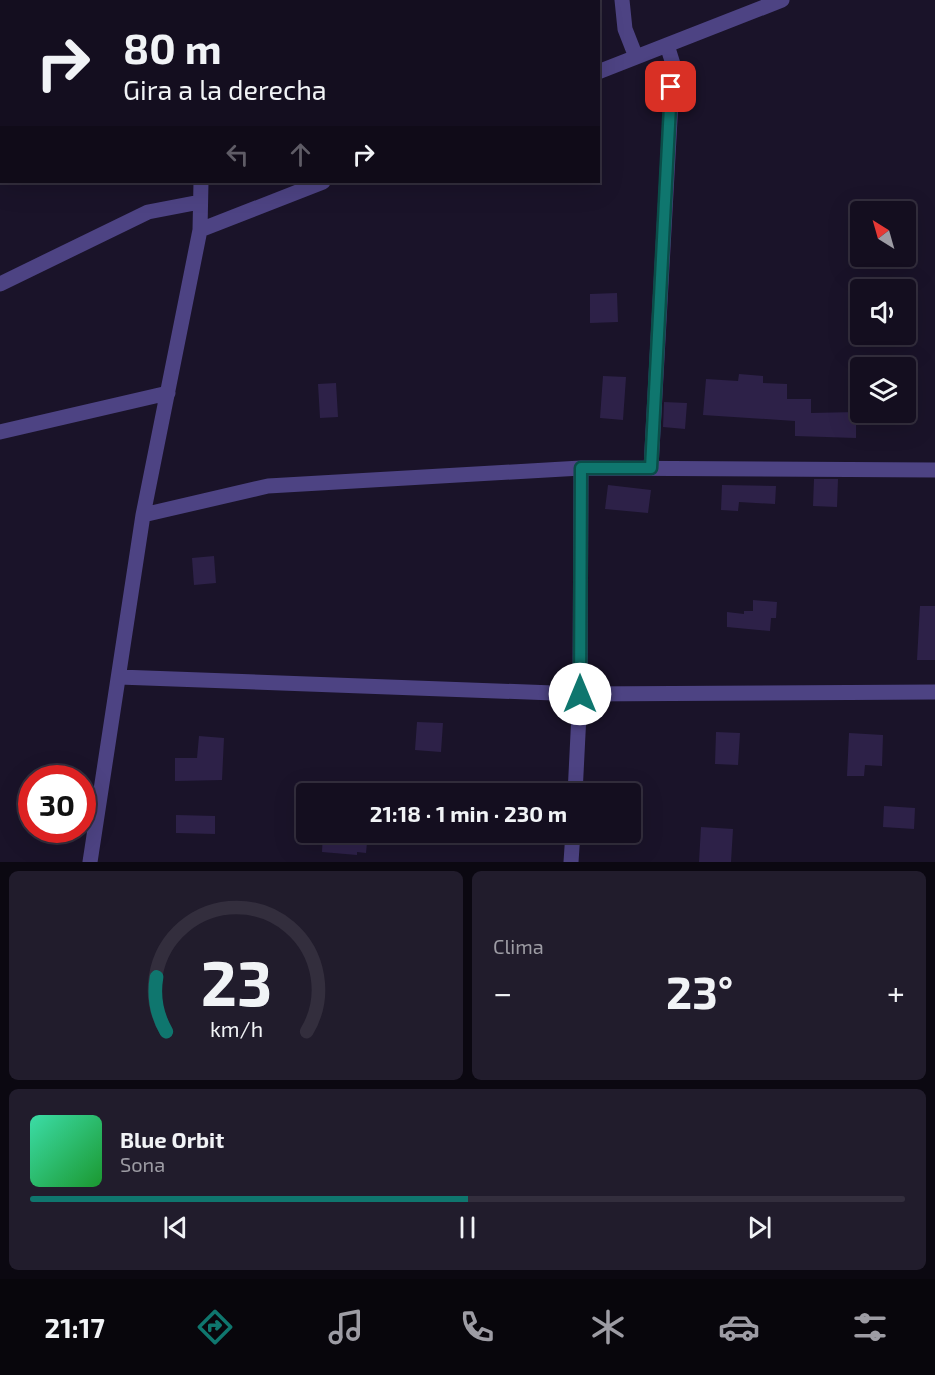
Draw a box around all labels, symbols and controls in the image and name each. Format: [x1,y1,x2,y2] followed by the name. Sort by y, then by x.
[123,22,222,72] text: 80 m
[24,24,102,102] icon: right
[645,61,696,112] pin
[654,70,687,103] icon: arrive
[123,73,327,105] text: Gira a la derecha
[221,138,254,171] icon: left
[284,138,317,171] icon: ahead
[347,138,380,171] icon: right
[850,201,916,267] north arrow
[850,201,916,423] map controls
[850,279,916,345] button: sound
[850,357,916,423] button: layers
[548,662,612,726] position arrow
[18,765,96,843] speed limit sign: 30
[370,800,567,826] text: 21:18 · 1 min · 230 m
[493,934,544,958] text: Clima
[200,944,272,1019] text: 23
[666,964,733,1018] text: 23°
[493,972,512,1012] text: −
[887,972,905,1012] text: +
[209,1017,263,1042] text: km/h
[120,1126,224,1152] text: Blue Orbit
[120,1152,165,1176] text: Sona
[159,1211,192,1244] icon: previous
[451,1211,484,1244] icon: pause
[743,1211,776,1244] icon: next
[194,1306,236,1348] icon: directions
[325,1306,367,1348] icon: music
[456,1306,498,1348] icon: phone
[587,1306,629,1348] icon: climate
[718,1306,760,1348] icon: car
[849,1306,891,1348] icon: filters
[44,1311,105,1343] text: 21:17

